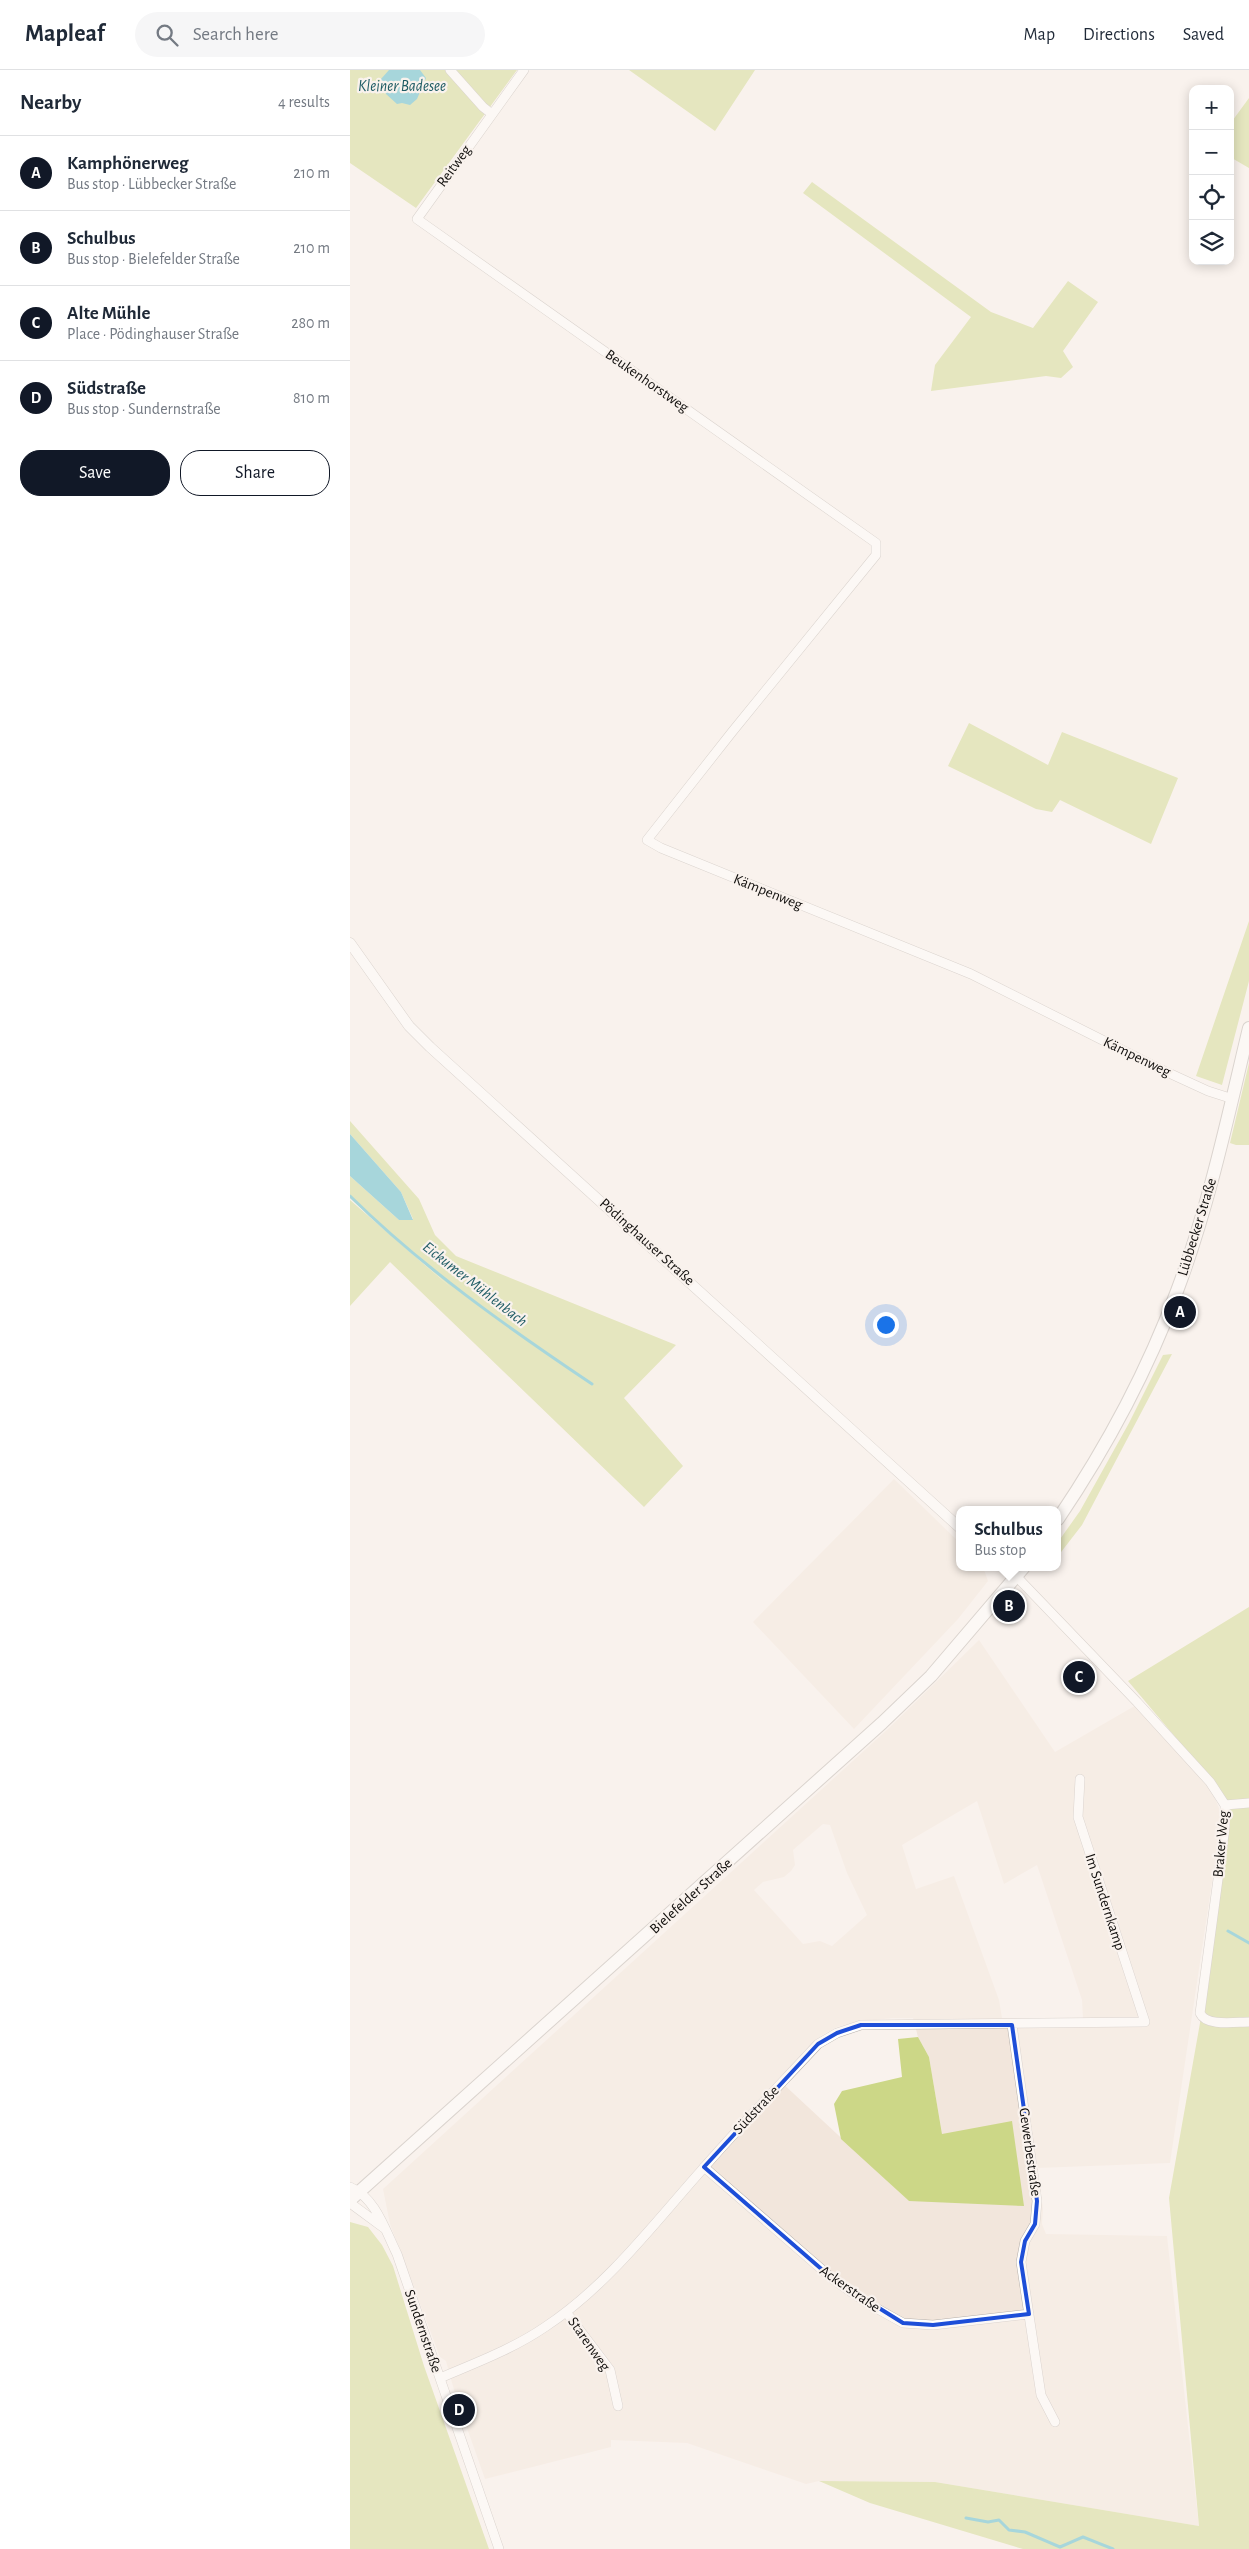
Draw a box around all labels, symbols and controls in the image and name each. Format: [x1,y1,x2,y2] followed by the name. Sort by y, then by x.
[135,12,485,57] search box
[153,21,181,49] icon: search
[25,22,105,46] text: Mapleaf
[193,25,279,44] text: Search here
[1024,26,1055,44] text: Map
[1083,26,1155,44] text: Directions
[1183,26,1224,44] text: Saved
[358,78,446,94] water label: Kleiner Badesee
[1189,85,1234,265] map controls
[1189,85,1234,130] button: +
[20,92,81,113] text: Nearby
[278,94,330,110] text: 4 results
[1189,130,1234,175] button: −
[434,142,474,189] street label: Reitweg
[67,154,189,173] text: Kamphönerweg
[31,165,41,181] text: A
[293,165,330,181] text: 210 m
[1189,175,1234,220] button: locate
[67,176,236,192] text: Bus stop · Lübbecker Straße
[1189,220,1234,265] button: layers
[67,229,136,248] text: Schulbus
[31,240,41,256] text: B
[293,240,330,256] text: 210 m
[67,251,240,267] text: Bus stop · Bielefelder Straße
[67,304,151,323] text: Alte Mühle
[32,315,40,331] text: C
[291,315,330,331] text: 280 m
[67,326,239,342] text: Place · Pödinghauser Straße
[603,347,692,416] street label: Beukenhorstweg
[67,379,146,398] text: Südstraße
[31,390,41,406] text: D
[293,390,330,406] text: 810 m
[67,401,221,417] text: Bus stop · Sundernstraße
[20,450,170,496] button: Save
[180,450,330,496] button: Share
[731,871,805,913] street label: Kämpenweg
[1101,1034,1174,1080] street label: Kämpenweg
[1175,1176,1219,1278] street label: Lübbecker Straße
[597,1196,697,1288] street label: Pödinghauser Straße
[420,1238,530,1330] water label: Eickumer Mühlenbach
[1164,1293,1196,1331] pin: A
[873,1312,899,1338] your location
[956,1506,1061,1571] popup
[974,1520,1043,1539] text: Schulbus
[974,1542,1026,1558] text: Bus stop
[993,1587,1025,1625] pin: B
[1063,1658,1095,1696] pin: C
[1211,1809,1231,1878] street label: Braker Weg
[1082,1852,1128,1952] street label: Im Sundernkamp
[647,1855,735,1937] street label: Bielefelder Straße
[730,2083,782,2137] street label: Südstraße
[1016,2107,1044,2197] street label: Gewerbestraße
[817,2263,883,2315] street label: Ackerstraße
[402,2288,444,2375] street label: Sundernstraße
[565,2314,613,2374] street label: Starenweg
[443,2391,475,2429] pin: D

